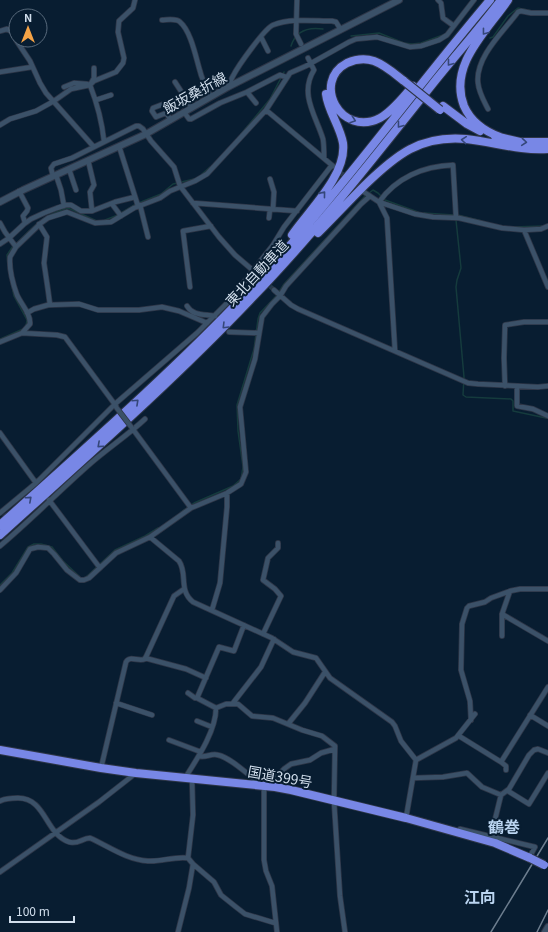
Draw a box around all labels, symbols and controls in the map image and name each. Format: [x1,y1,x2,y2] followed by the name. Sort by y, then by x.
[8,8,48,48] north arrow
[24,9,32,25] text: N
[482,27,489,34] one-way arrow
[447,58,454,65] one-way arrow
[159,66,230,118] street label: 飯坂桑折線
[349,115,356,124] one-way arrow
[398,121,405,128] one-way arrow
[461,135,467,144] one-way arrow
[521,137,527,146] one-way arrow
[319,191,326,198] one-way arrow
[220,235,292,310] street label: 東北自動車道
[222,322,230,329] one-way arrow
[131,399,139,407] one-way arrow
[97,440,105,448] one-way arrow
[24,496,32,504] one-way arrow
[246,760,314,792] street label: 国道399号
[488,814,520,838] district label: 鶴巻
[464,884,496,908] district label: 江向
[10,898,74,924] scale bar
[16,902,50,919] text: 100 m

